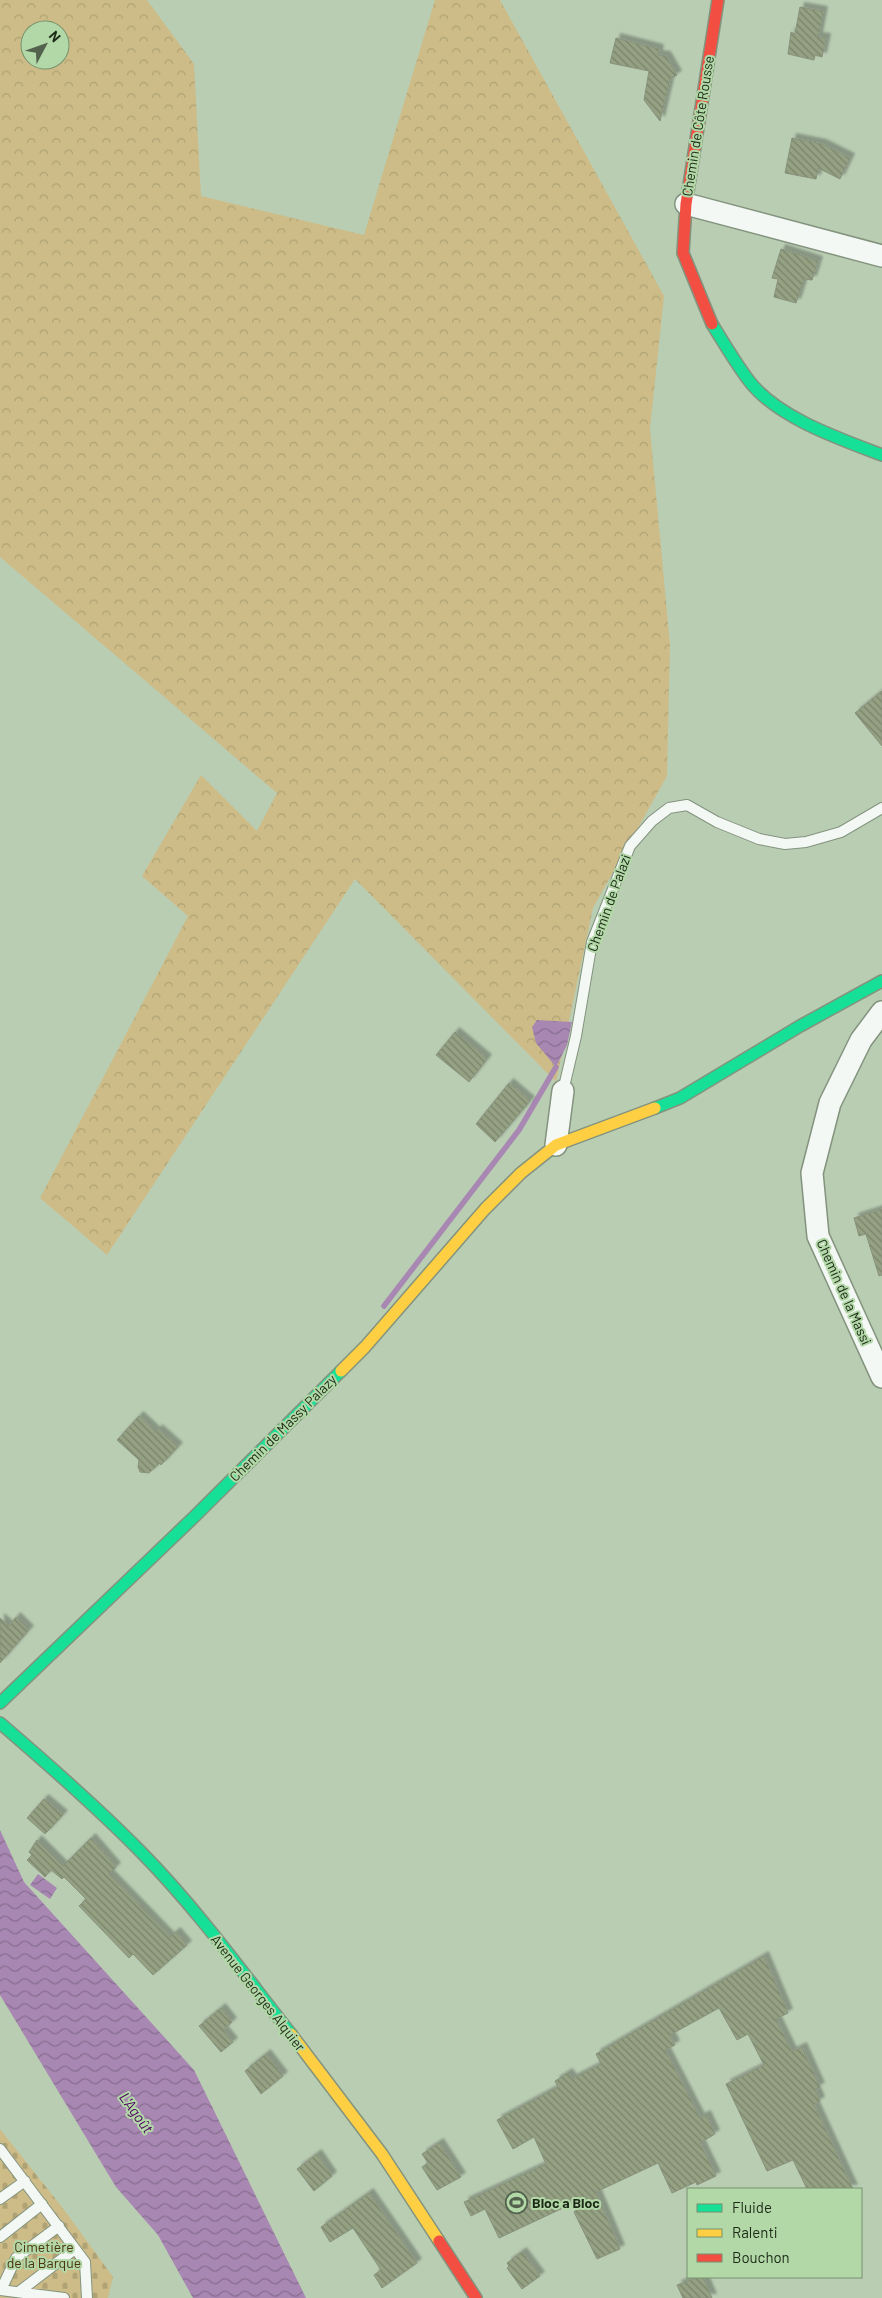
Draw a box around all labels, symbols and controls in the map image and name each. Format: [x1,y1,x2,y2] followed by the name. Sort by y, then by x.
[20,20,70,70] north arrow
[46,27,65,45] text: N
[678,54,717,198] street label: Chemin de Côte Rousse
[583,852,634,954] street label: Chemin de Palazi
[814,1236,875,1347] street label: Chemin de la Massi
[226,1370,340,1485] street label: Chemin de Massy Palazy
[208,1931,309,2054] street label: Avenue Georges Alquier
[116,2088,158,2137] water label: L'Agoût
[687,2188,862,2278] legend
[504,2191,528,2215] sports icon: Bloc a Bloc
[532,2194,600,2211] place label: Bloc a Bloc
[732,2198,772,2216] text: Fluide
[732,2223,778,2241] text: Ralenti
[7,2238,81,2271] park label: Cimetière de la Barque
[732,2248,790,2266] text: Bouchon

